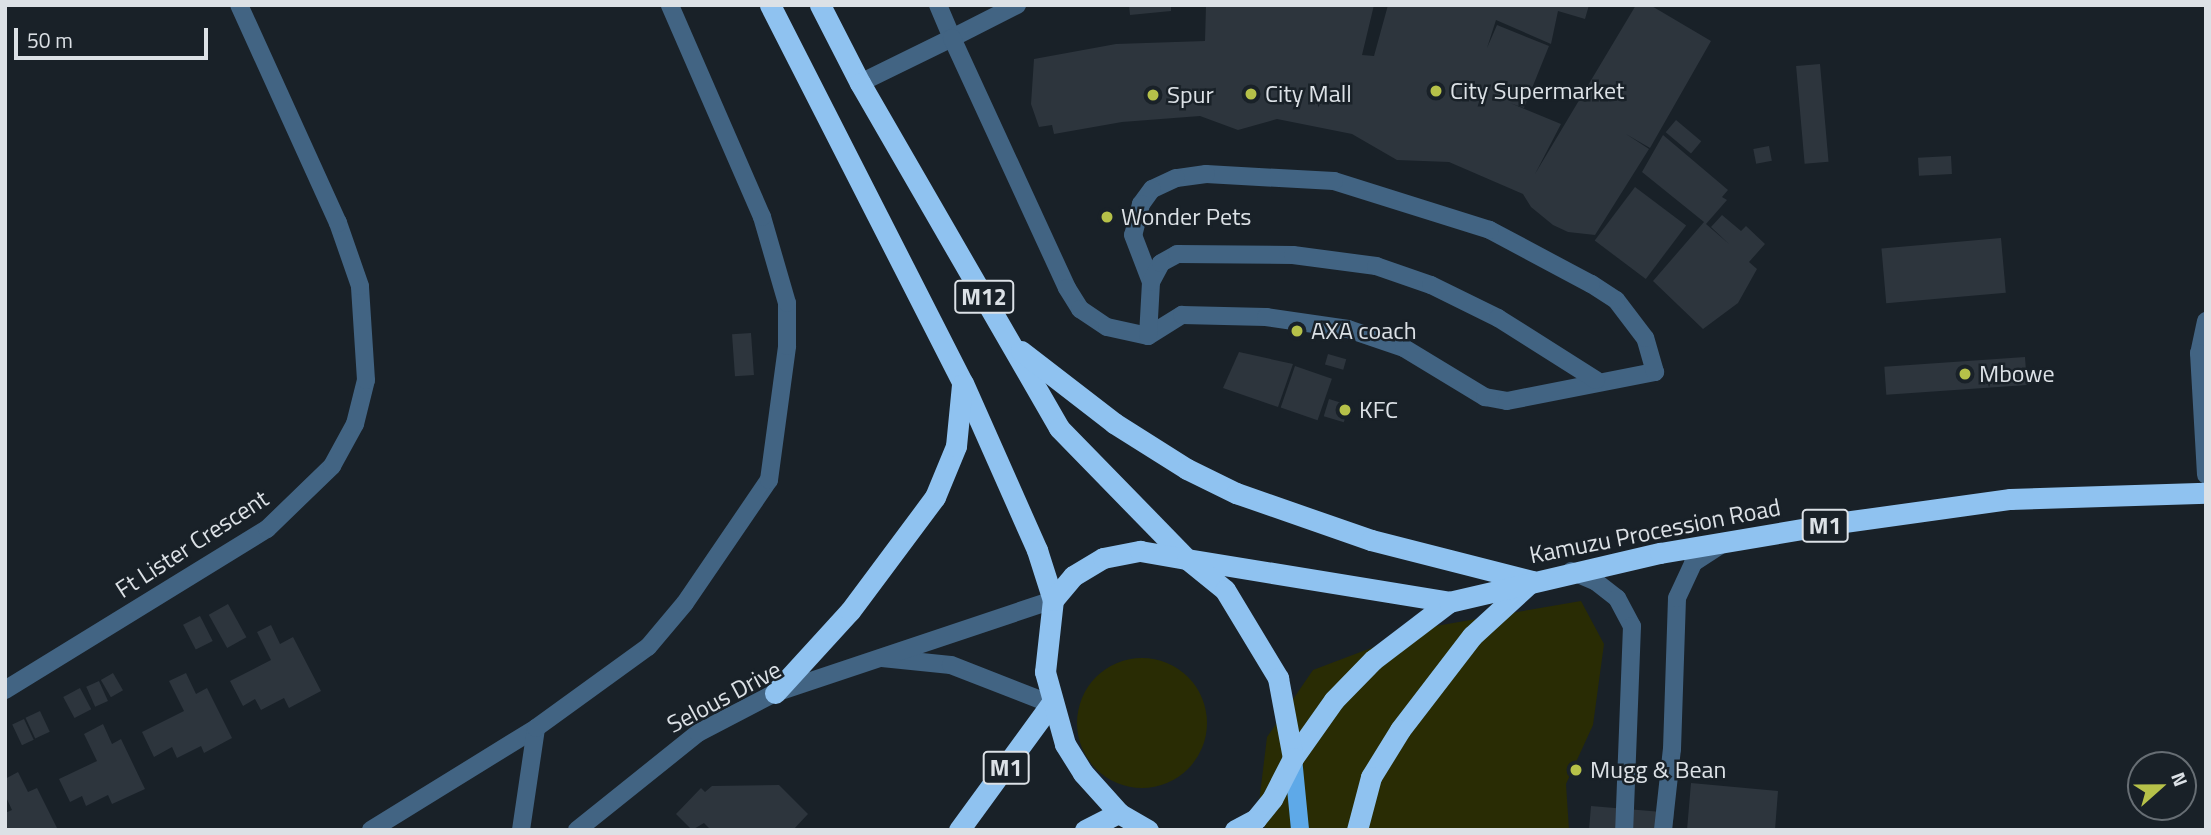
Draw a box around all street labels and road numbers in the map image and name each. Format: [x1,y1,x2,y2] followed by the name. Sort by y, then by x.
[954,278,1014,316] road number: M12
[110,484,274,604] street label: Ft Lister Crescent
[1527,493,1783,569] street label: Kamuzu Procession Road
[1800,506,1850,546] road number: M1
[662,655,786,739] street label: Selous Drive
[982,748,1030,788] road number: M1

